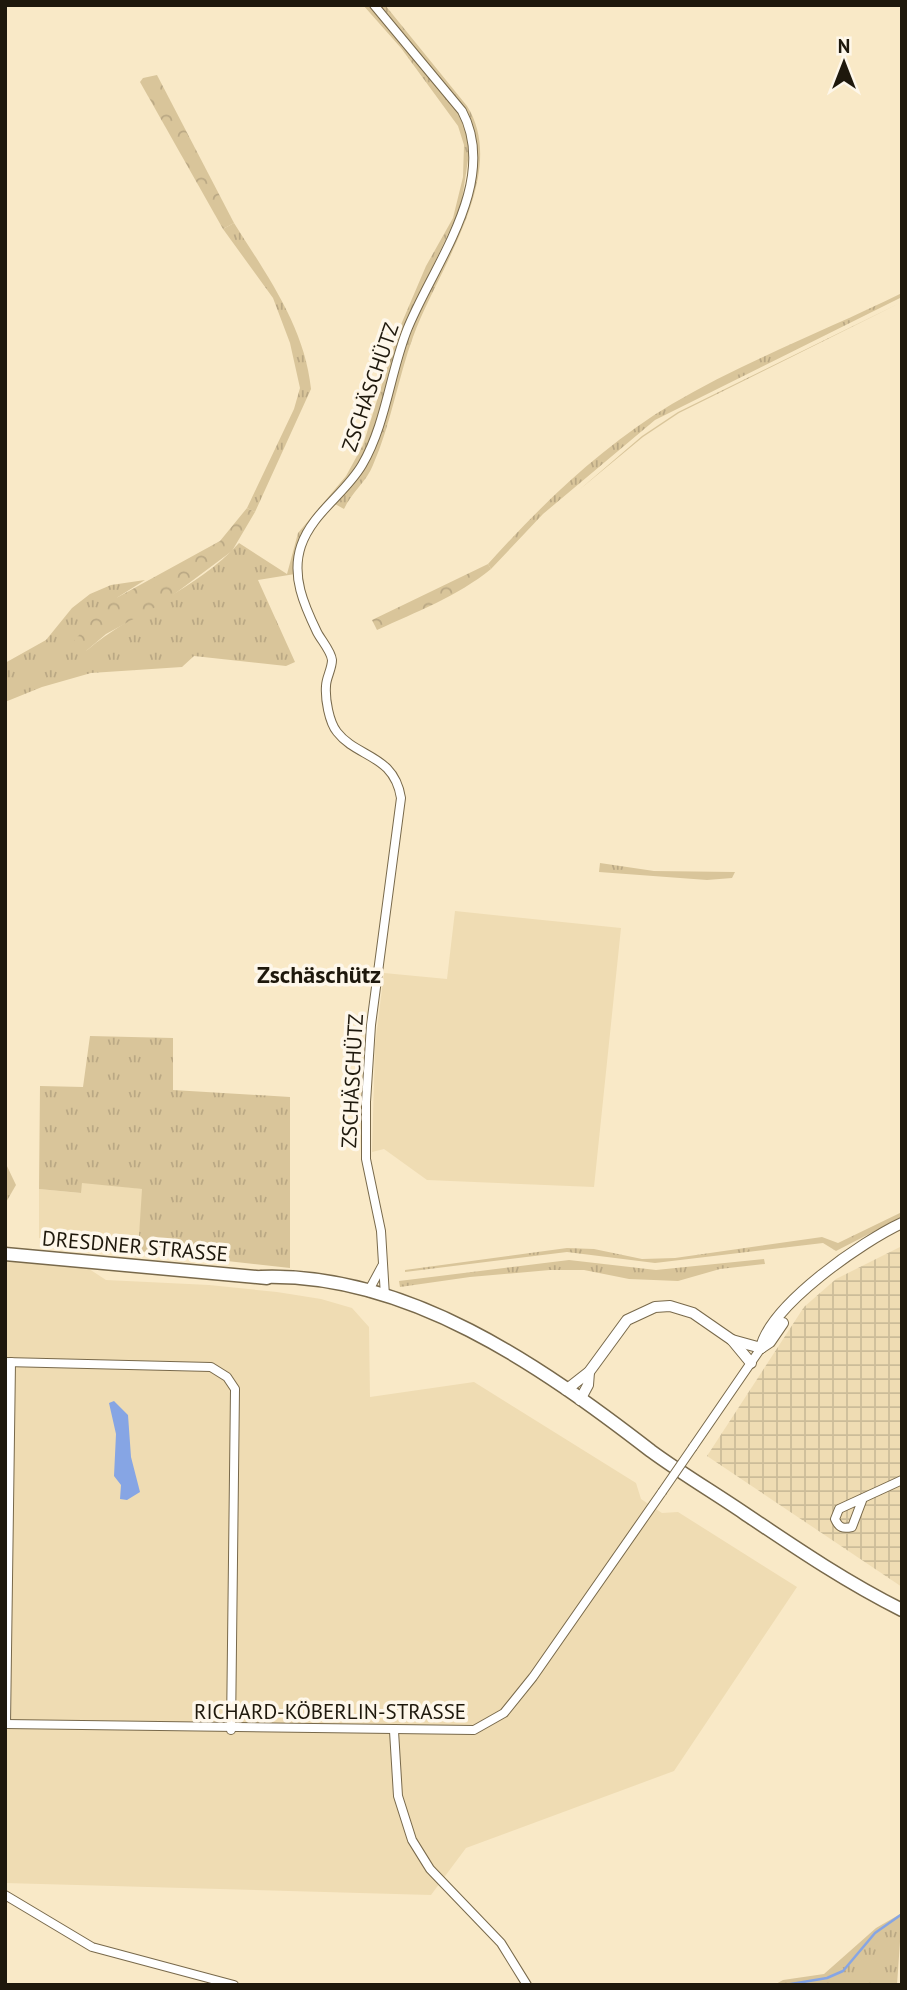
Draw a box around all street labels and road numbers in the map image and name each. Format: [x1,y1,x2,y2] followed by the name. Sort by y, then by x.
[335,319,405,455] street label: ZSCHÄSCHÜTZ
[335,1013,369,1149] street label: ZSCHÄSCHÜTZ
[41,1224,229,1268] street label: DRESDNER STRASSE
[194,1698,466,1725] street label: RICHARD-KÖBERLIN-STRASSE

